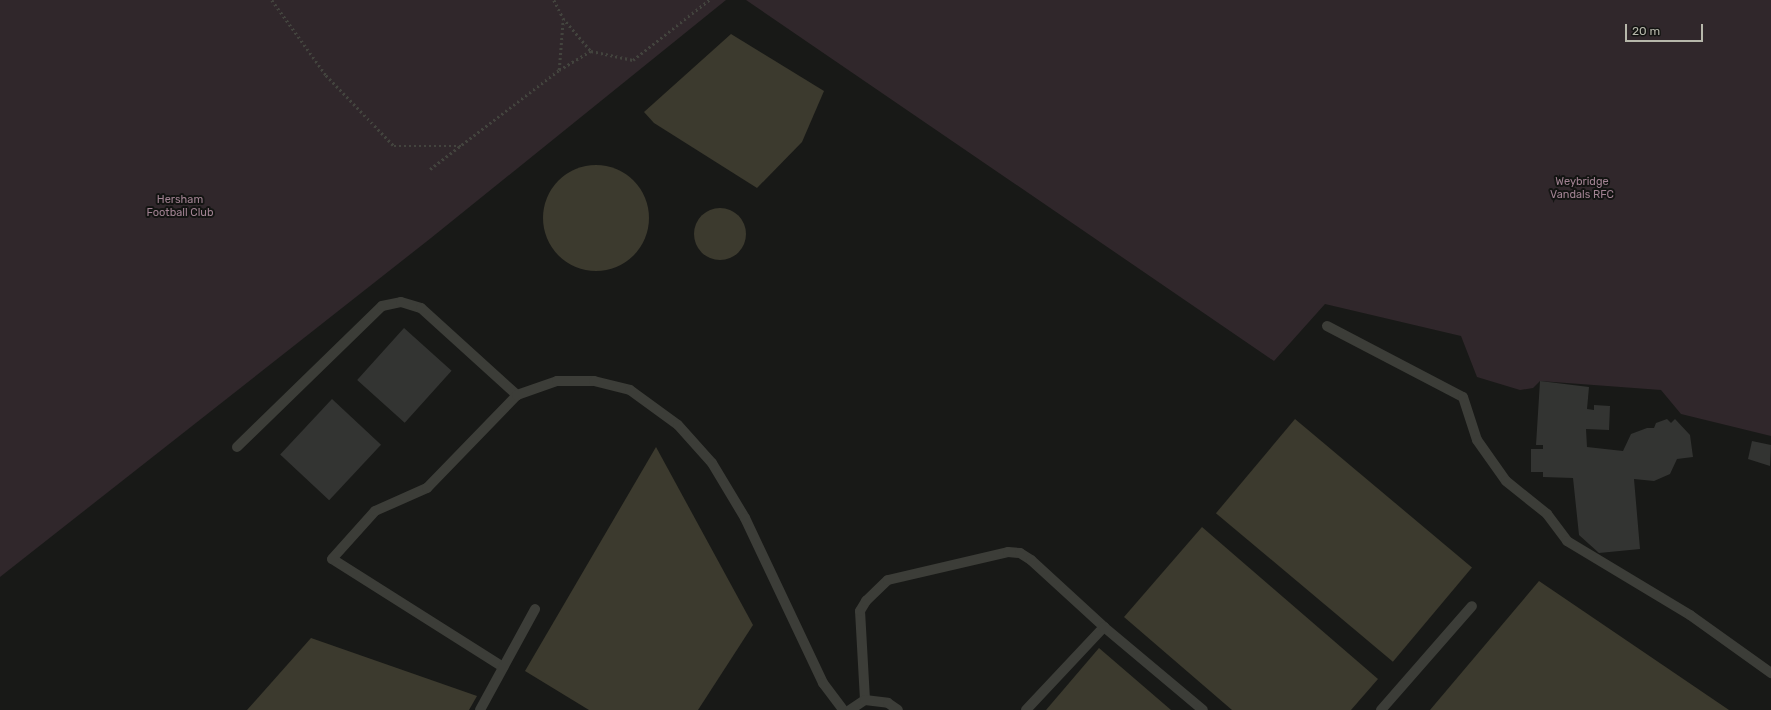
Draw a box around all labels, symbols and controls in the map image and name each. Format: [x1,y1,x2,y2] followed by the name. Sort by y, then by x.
[1627,16,1705,42] scale bar
[1632,24,1660,38] text: 20 m
[1550,176,1614,202] park label: Weybridge Vandals RFC
[147,194,213,220] park label: Hersham Football Club

